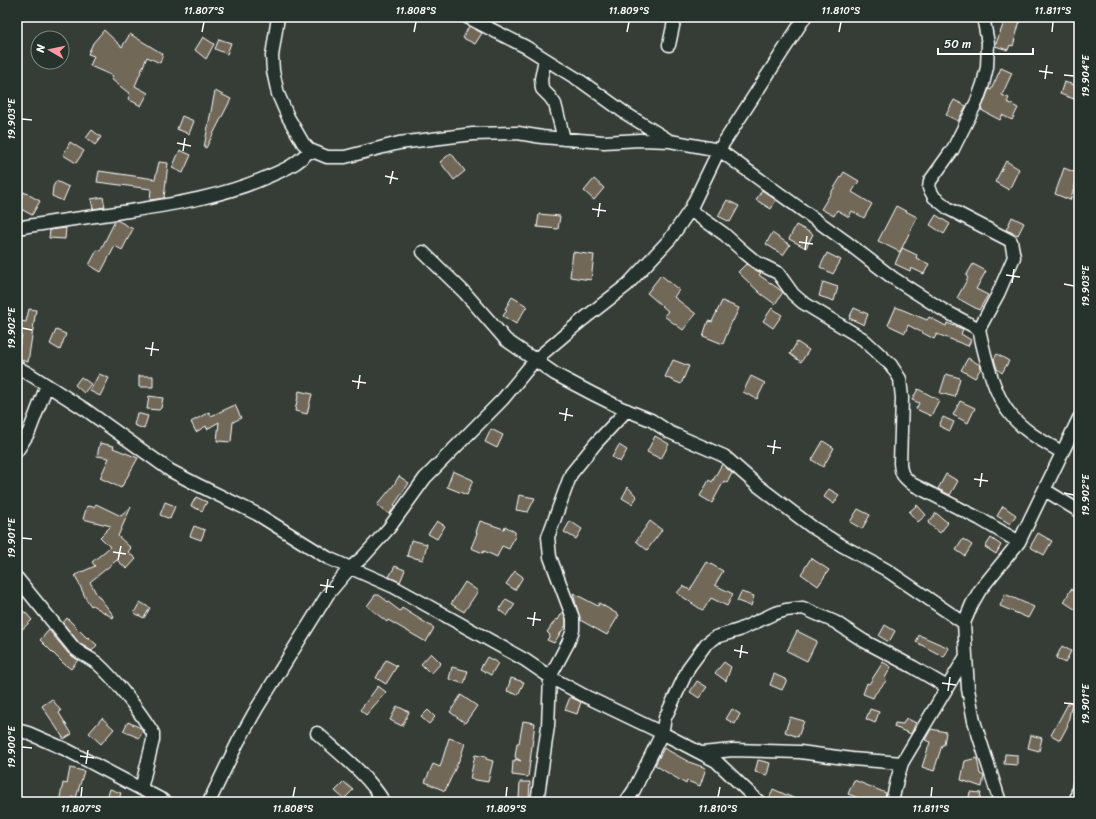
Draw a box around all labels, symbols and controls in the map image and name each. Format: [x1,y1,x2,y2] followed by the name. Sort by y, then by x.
[184,2,225,20] text: 11.807°S
[396,2,437,20] text: 11.808°S
[609,2,650,20] text: 11.809°S
[822,2,861,20] text: 11.810°S
[1035,2,1072,20] text: 11.811°S
[30,30,70,70] north arrow
[938,30,1033,56] scale bar
[944,33,971,55] text: 50 m
[30,43,51,55] text: N
[1077,54,1095,97] text: 19.904°E
[3,97,21,140] text: 19.903°E
[1077,264,1095,307] text: 19.903°E
[3,306,21,349] text: 19.902°E
[1077,473,1095,516] text: 19.902°E
[3,517,21,558] text: 19.901°E
[1077,683,1095,724] text: 19.901°E
[3,725,21,768] text: 19.900°E
[61,800,102,818] text: 11.807°S
[273,800,314,818] text: 11.808°S
[486,800,527,818] text: 11.809°S
[699,800,738,818] text: 11.810°S
[913,800,950,818] text: 11.811°S

